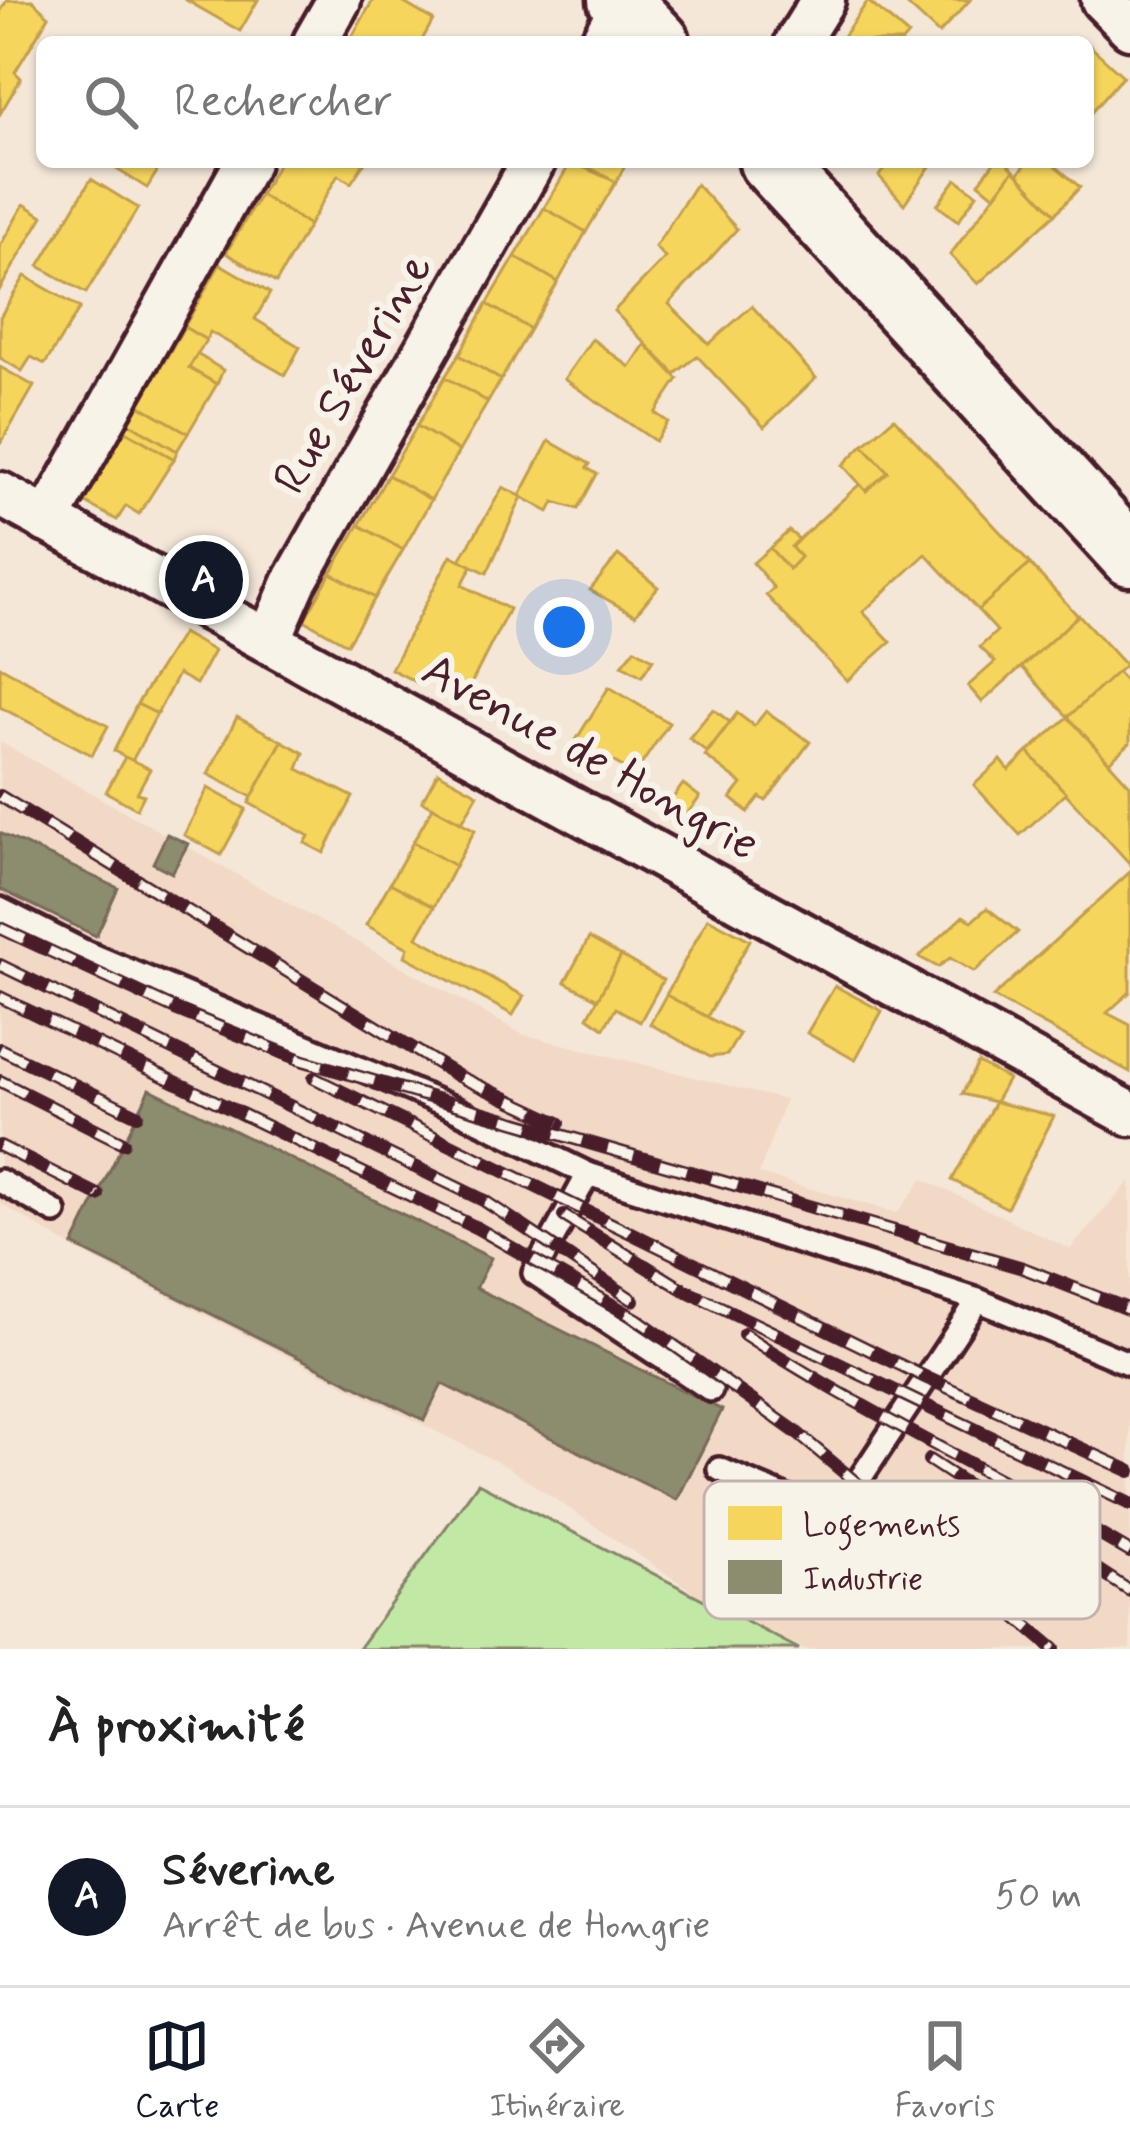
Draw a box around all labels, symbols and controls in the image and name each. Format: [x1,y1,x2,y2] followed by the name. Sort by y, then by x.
[36,36,1094,168] search box
[78,69,144,135] icon: search
[174,73,393,132] text: Rechercher
[260,242,448,506] street label: Rue Séverine
[165,535,243,625] pin: A
[534,597,594,657] your location
[410,639,770,877] street label: Avenue de Hongrie
[704,1481,1100,1619] legend
[803,1504,960,1551] text: Logements
[803,1558,923,1602] text: Industrie
[48,1694,304,1760] text: À proximité
[162,1842,335,1901] text: Séverine
[74,1871,100,1922] text: A
[995,1871,1082,1922] text: 50 m
[162,1901,710,1952] text: Arrêt de bus · Avenue de Hongrie
[135,2013,220,2129] tab: Carte
[489,2013,625,2129] tab: Itinéraire
[895,2013,995,2129] tab: Favoris

